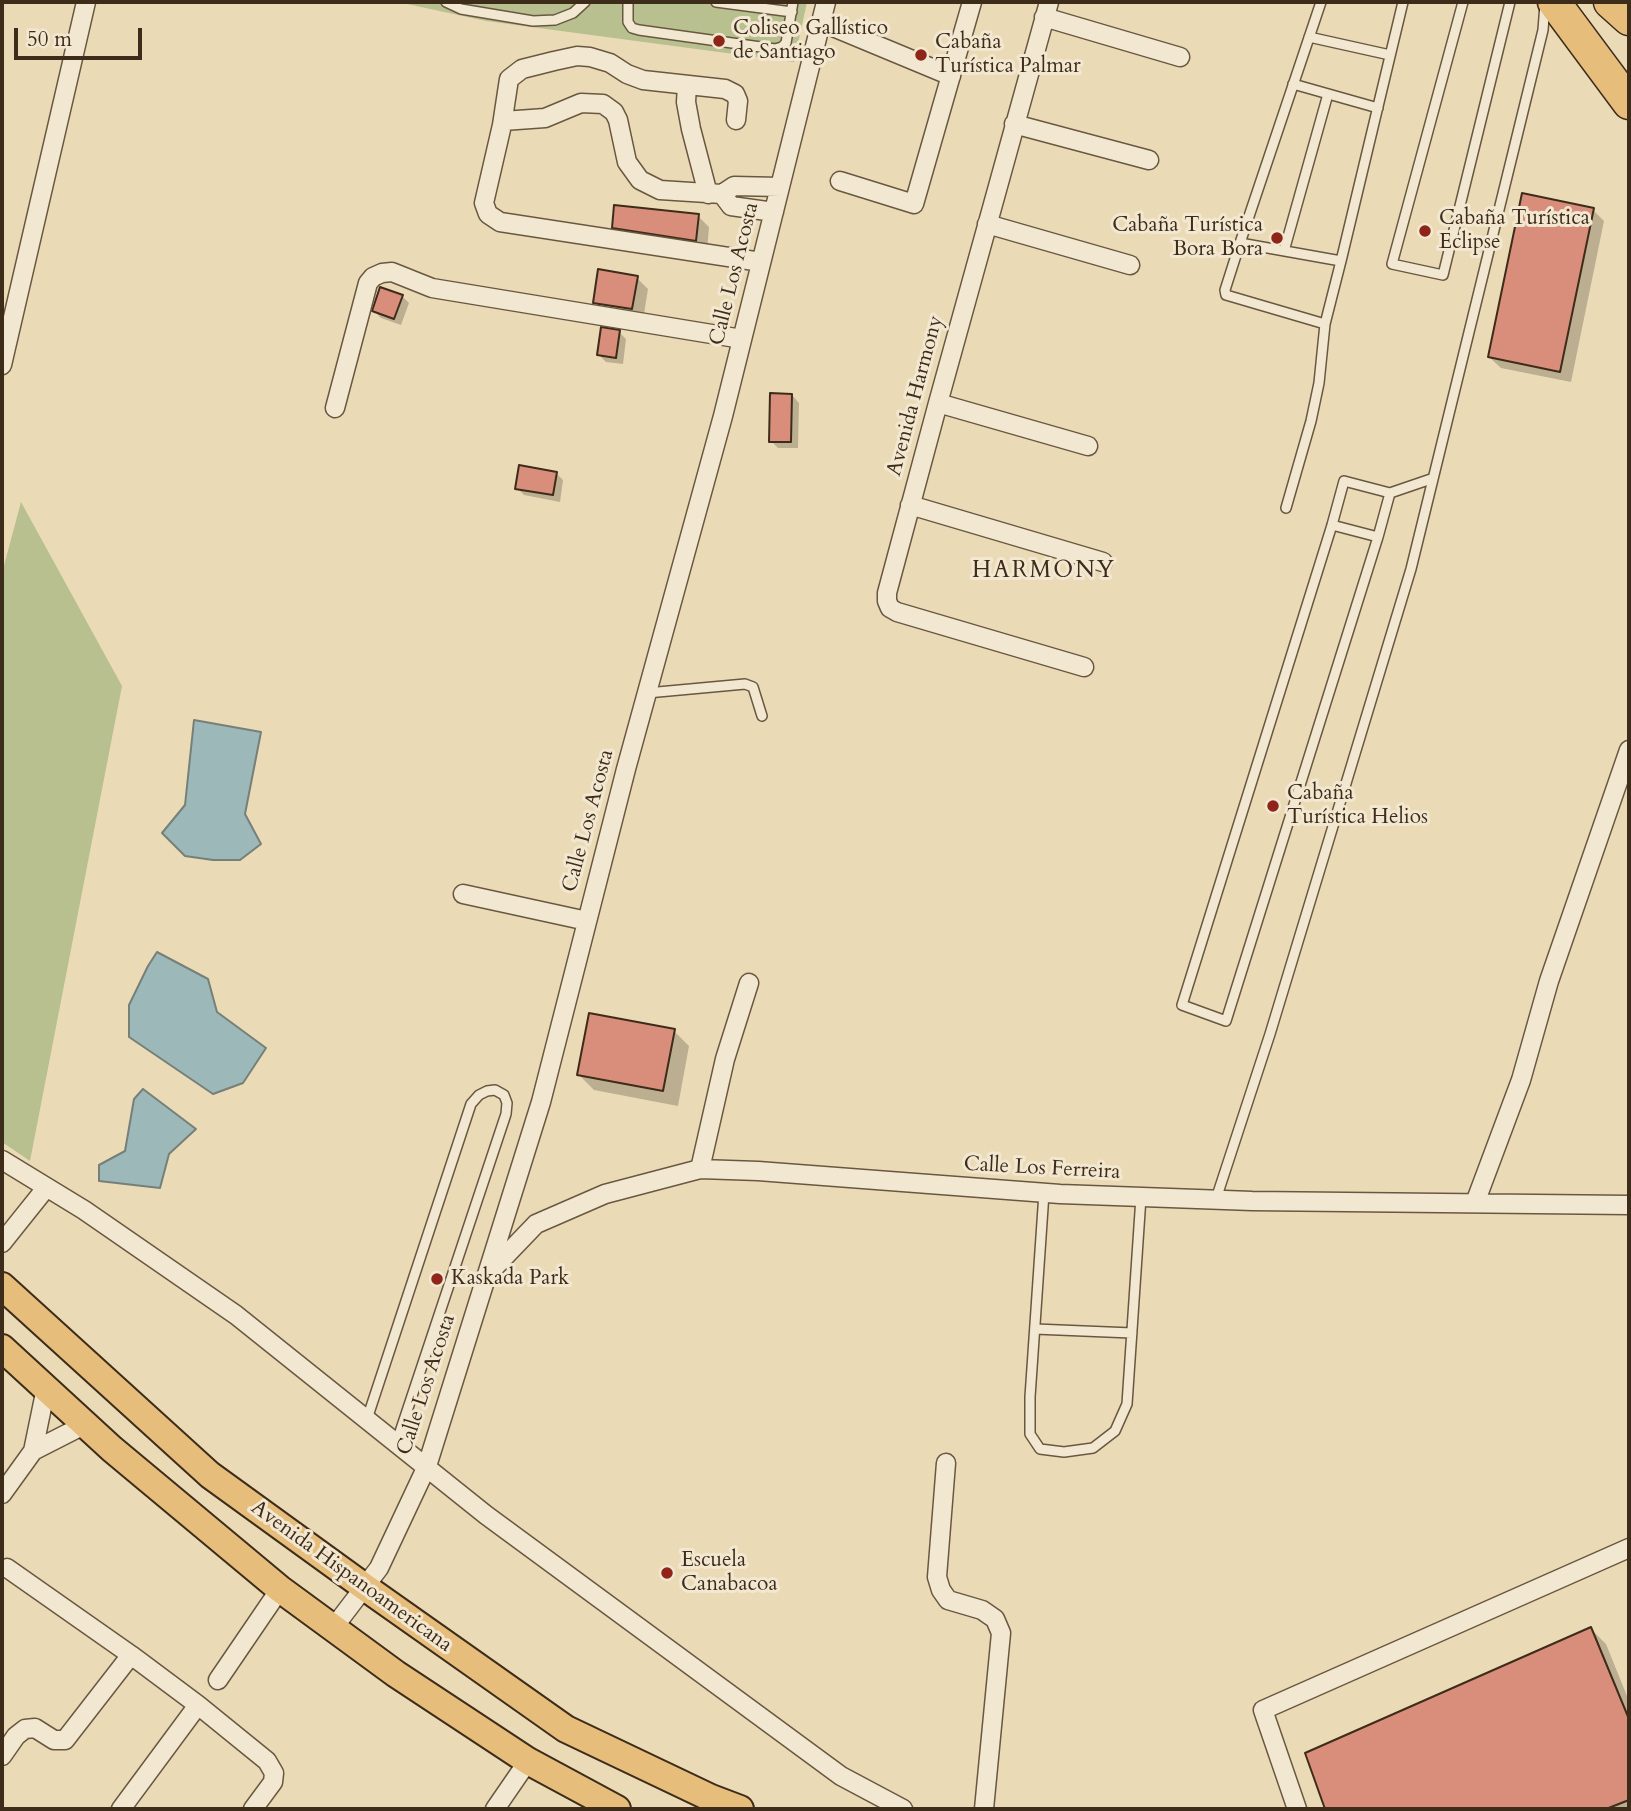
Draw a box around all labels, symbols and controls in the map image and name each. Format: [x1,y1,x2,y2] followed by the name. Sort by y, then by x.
[18,14,145,58] scale bar
[733,16,888,66] place label: Coliseo Gallístico de Santiago
[27,25,72,54] text: 50 m
[935,30,1081,80] place label: Cabaña Turística Palmar
[711,33,727,49] marker: Coliseo Gallístico de Santiago
[913,47,929,63] marker: Cabaña Turística Palmar
[705,200,765,348] street label: Calle Los Acosta
[1439,206,1590,256] place label: Cabaña Turística Eclipse
[1112,213,1263,263] place label: Cabaña Turística Bora Bora
[1417,223,1433,239] marker: Cabaña Turística Eclipse
[1269,230,1285,246] marker: Cabaña Turística Bora Bora
[882,313,950,479] street label: Avenida Harmony
[973,558,1115,586] district label: HARMONY
[558,747,620,895] street label: Calle Los Acosta
[1287,781,1428,831] place label: Cabaña Turística Helios
[1265,798,1281,814] marker: Cabaña Turística Helios
[963,1152,1121,1186] street label: Calle Los Ferreira
[451,1266,569,1292] place label: Kaskada Park
[429,1271,445,1287] marker: Kaskada Park
[392,1312,462,1458] street label: Calle Los Acosta
[246,1496,456,1658] street label: Avenida Hispanoamericana
[681,1548,777,1598] place label: Escuela Canabacoa
[659,1565,675,1581] marker: Escuela Canabacoa

